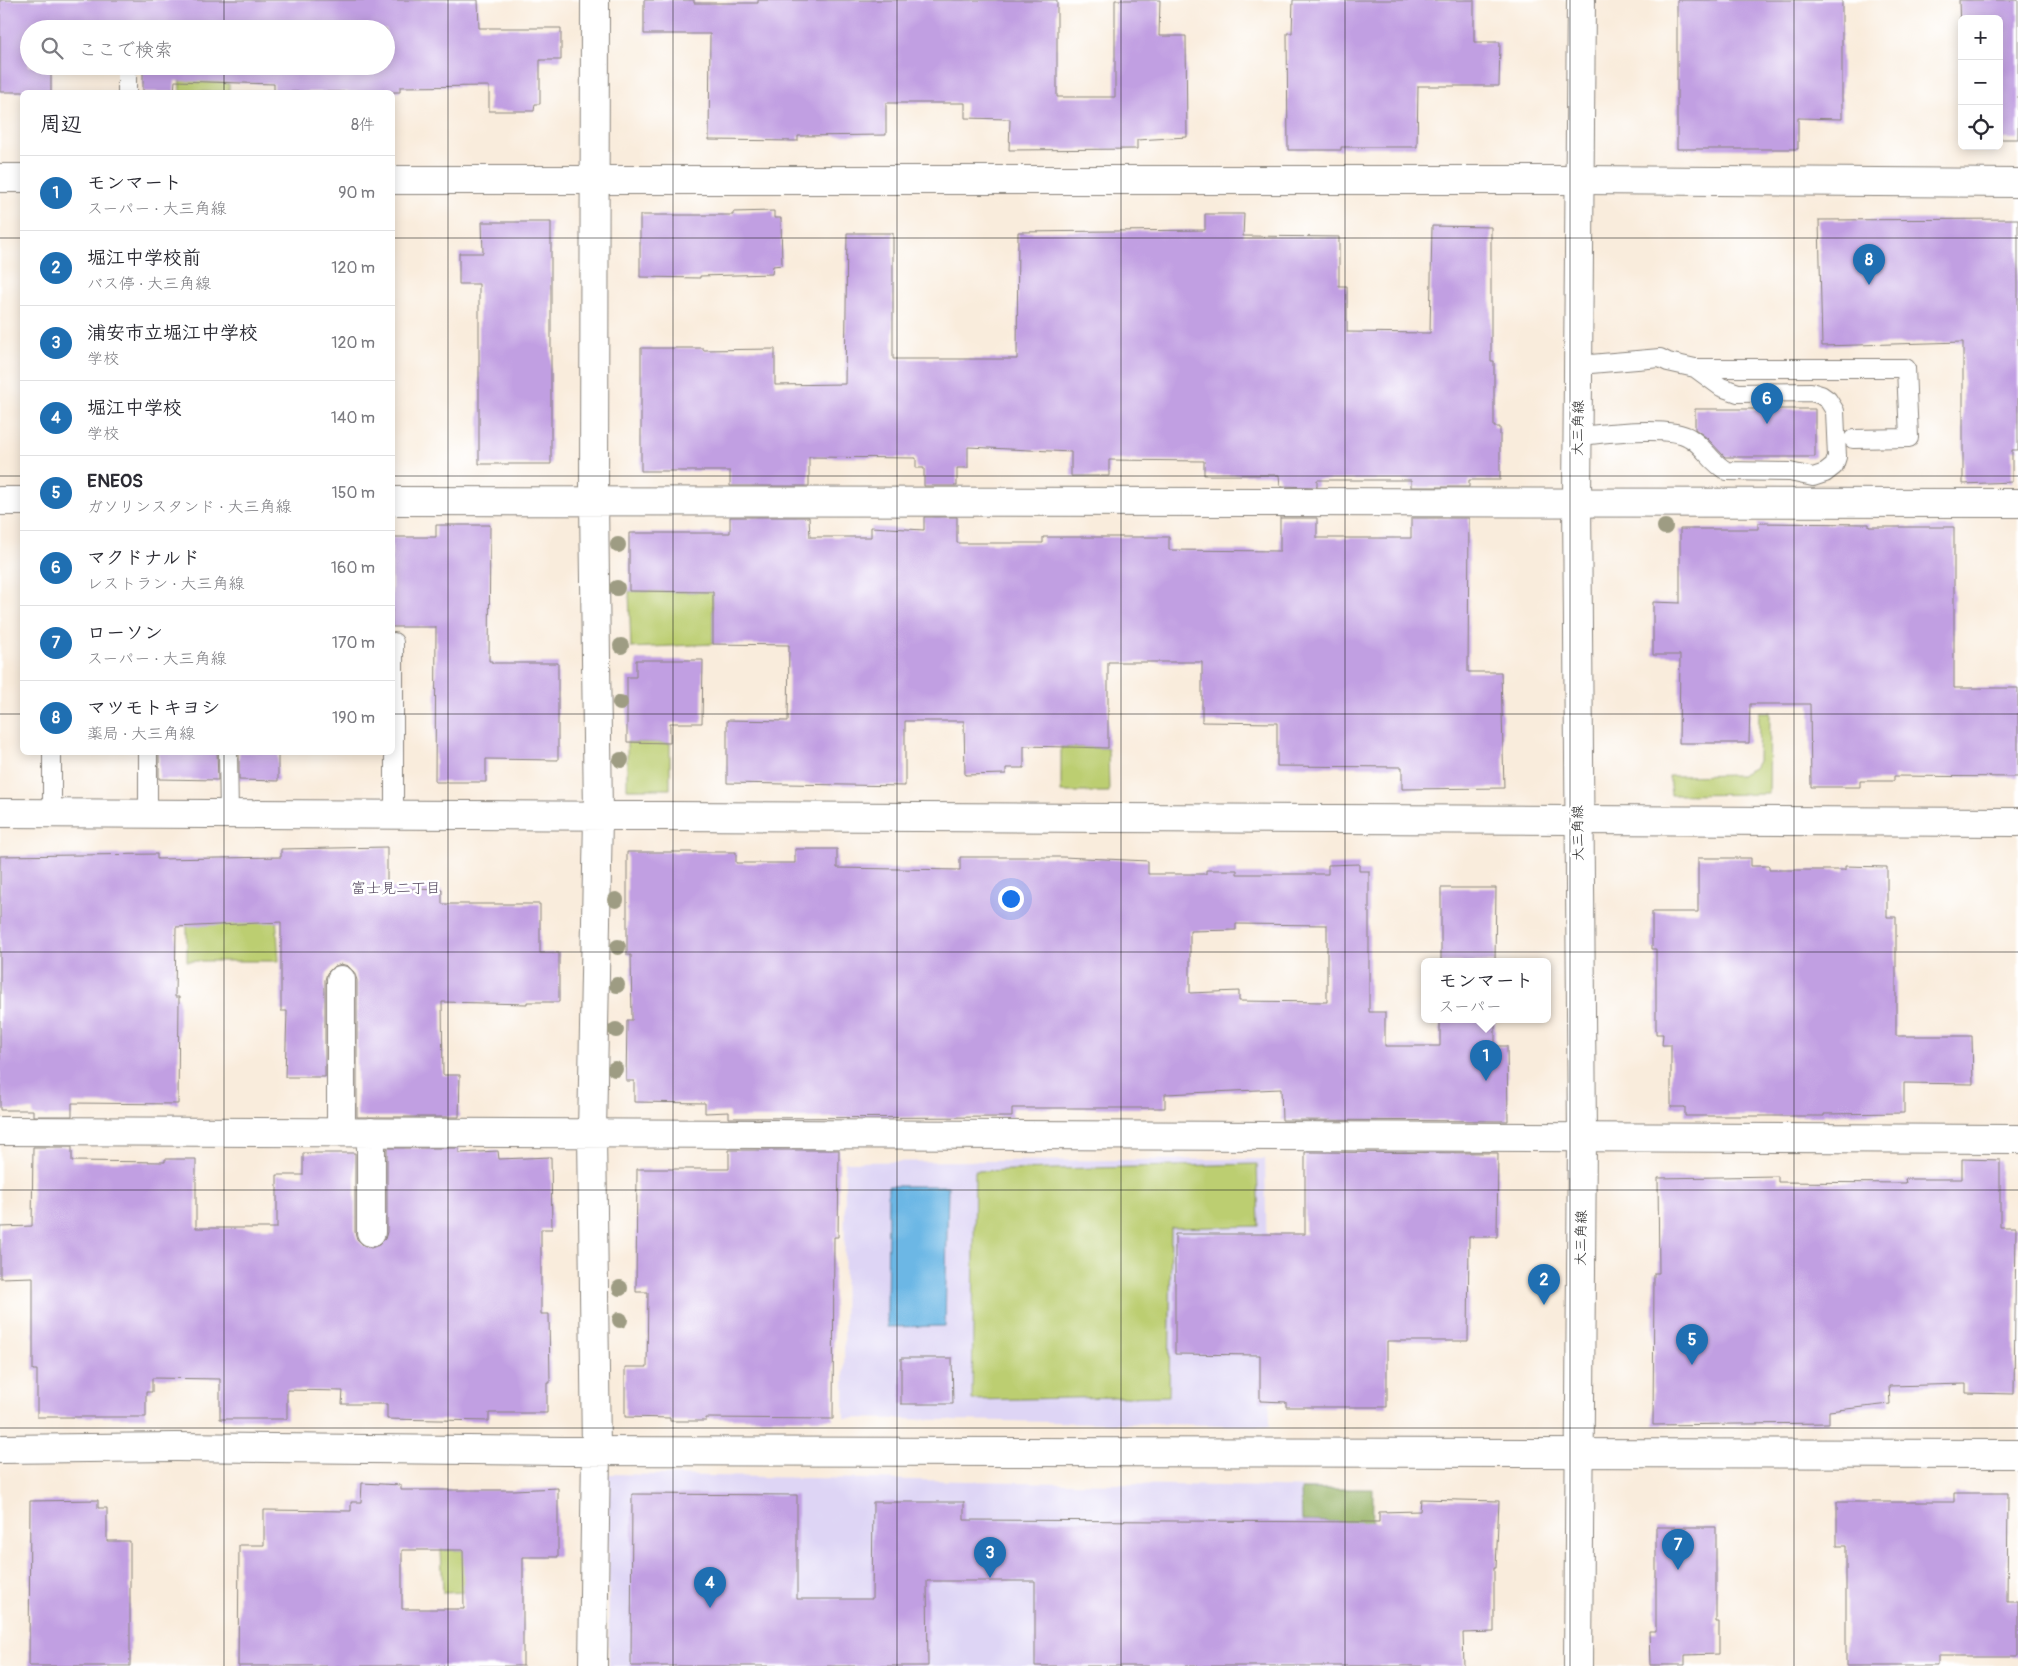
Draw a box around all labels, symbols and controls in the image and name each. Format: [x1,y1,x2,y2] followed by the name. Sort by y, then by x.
[1958,15,2003,150] map controls
[1958,15,2003,60] button: +
[20,20,395,75] search box
[38,34,66,62] icon: search
[78,38,173,62] text: ここで検索
[1958,60,2003,105] button: −
[1958,105,2003,150] button: locate
[40,111,82,138] text: 周辺
[351,115,375,135] text: 8件
[87,171,182,195] text: モンマート
[53,183,59,203] text: 1
[338,183,375,203] text: 90 m
[87,199,226,219] text: スーパー · 大三角線
[1853,244,1885,285] pin: 8
[87,246,201,270] text: 堀江中学校前
[52,258,60,278] text: 2
[331,258,375,278] text: 120 m
[87,274,211,294] text: バス停 · 大三角線
[87,321,258,345] text: 浦安市立堀江中学校
[52,333,60,353] text: 3
[331,333,375,353] text: 120 m
[87,349,119,369] text: 学校
[1751,383,1783,424] pin: 6
[87,396,182,420] text: 堀江中学校
[1569,400,1587,456] street label: 大三角線
[51,408,61,428] text: 4
[331,408,375,428] text: 140 m
[87,424,119,444] text: 学校
[87,469,143,493] text: ENEOS
[52,483,60,503] text: 5
[331,483,375,503] text: 150 m
[87,497,291,517] text: ガソリンスタンド · 大三角線
[87,546,200,570] text: マクドナルド
[51,558,61,578] text: 6
[331,558,375,578] text: 160 m
[87,574,244,594] text: レストラン · 大三角線
[87,621,163,645] text: ローソン
[52,633,60,653] text: 7
[332,633,375,653] text: 170 m
[87,649,226,669] text: スーパー · 大三角線
[87,696,220,720] text: マツモトキヨシ
[52,708,60,728] text: 8
[332,708,375,728] text: 190 m
[87,724,195,744] text: 薬局 · 大三角線
[1569,805,1587,861] street label: 大三角線
[351,879,441,898] district label: 富士見二丁目
[998,886,1024,912] your location
[1421,958,1551,1023] popup
[1438,969,1534,993] text: モンマート
[1438,997,1502,1017] text: スーパー
[1470,1040,1502,1081] pin: 1
[1572,1210,1590,1266] street label: 大三角線
[1528,1264,1560,1305] pin: 2
[1676,1324,1708,1365] pin: 5
[1662,1529,1694,1570] pin: 7
[974,1537,1006,1578] pin: 3
[694,1567,726,1608] pin: 4

